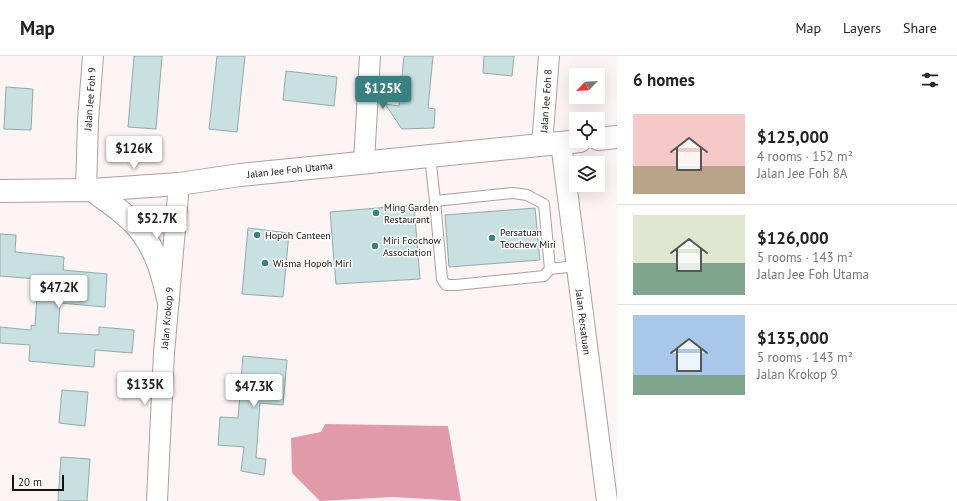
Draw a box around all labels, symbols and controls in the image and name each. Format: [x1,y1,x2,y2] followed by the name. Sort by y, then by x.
[20,16,55,40] text: Map
[795,19,821,37] text: Map
[843,19,881,37] text: Layers
[903,19,937,37] text: Share
[81,67,99,132] street label: Jalan Jee Foh 9
[569,68,605,104] north arrow
[569,68,605,192] map controls
[537,69,555,134] street label: Jalan Jee Foh 8
[633,69,695,91] text: 6 homes
[919,69,941,91] icon: filters
[355,76,411,110] pin: $125K
[364,80,402,97] text: $125K
[569,112,605,148] button: locate
[757,126,829,148] text: $125,000
[665,130,713,178] icon: home
[106,136,162,170] pin: $126K
[115,140,153,157] text: $126K
[757,148,853,165] text: 4 rooms · 152 m²
[569,156,605,192] button: layers
[245,159,334,181] street label: Jalan Jee Foh Utama
[757,165,847,182] text: Jalan Jee Foh 8A
[384,201,439,226] place label: Ming Garden Restaurant
[124,206,190,240] pin: $52.7K
[371,208,381,218] marker: Ming Garden Restaurant
[137,210,177,227] text: $52.7K
[500,226,556,251] place label: Persatuan Teochew Miri
[757,227,829,249] text: $126,000
[265,229,331,242] place label: Hopoh Canteen
[252,230,262,240] marker: Hopoh Canteen
[665,231,713,279] icon: home
[487,233,497,243] marker: Persatuan Teochew Miri
[383,234,441,259] place label: Miri Foochow Association
[370,241,380,251] marker: Miri Foochow Association
[757,249,853,266] text: 5 rooms · 143 m²
[273,257,352,270] place label: Wisma Hopoh Miri
[260,258,270,268] marker: Wisma Hopoh Miri
[757,266,869,283] text: Jalan Jee Foh Utama
[26,275,92,309] pin: $47.2K
[39,279,79,296] text: $47.2K
[158,287,176,350] street label: Jalan Krokop 9
[572,287,593,356] street label: Jalan Persatuan
[757,327,829,349] text: $135,000
[665,331,713,379] icon: home
[757,349,853,366] text: 5 rooms · 143 m²
[757,366,838,383] text: Jalan Krokop 9
[117,372,173,406] pin: $135K
[221,374,287,408] pin: $47.3K
[126,376,164,393] text: $135K
[234,378,274,395] text: $47.3K
[12,473,64,492] scale bar
[18,475,42,489] text: 20 m

